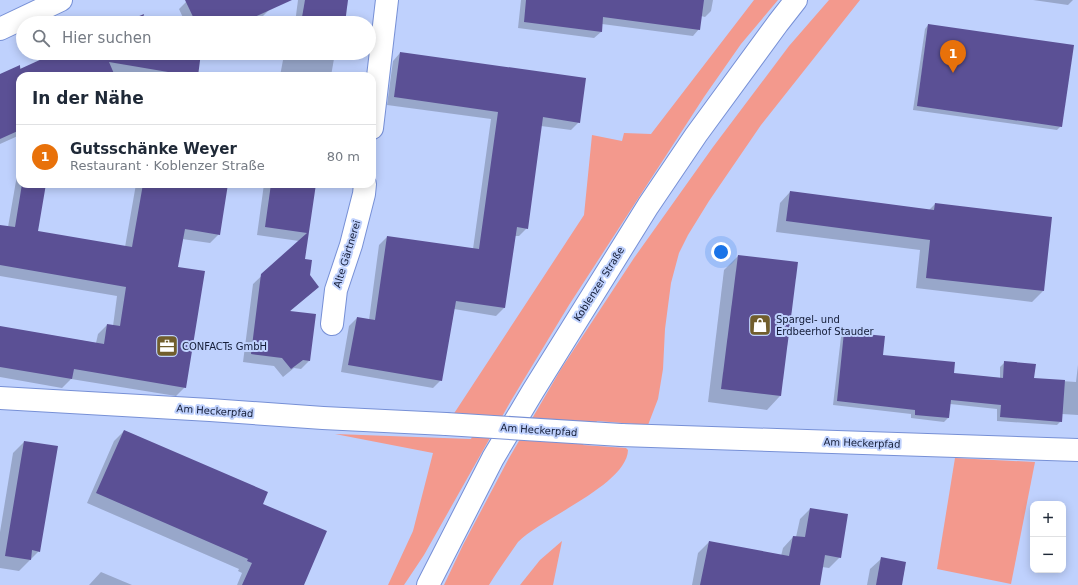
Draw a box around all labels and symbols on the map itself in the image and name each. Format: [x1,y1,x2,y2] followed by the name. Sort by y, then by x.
[940,40,966,73] pin: 1
[331,219,363,289] street label: Alte Gärtnerei
[711,242,731,262] your location
[572,245,626,323] street label: Koblenzer Straße
[747,312,773,338] shop icon: Spargel- und Erdbeerhof Stauder
[776,314,875,337] place label: Spargel- und Erdbeerhof Stauder
[154,333,180,359] office icon: CONFACTs GmbH
[182,341,267,352] place label: CONFACTs GmbH
[176,403,254,419] street label: Am Heckerpfad
[500,422,578,438] street label: Am Heckerpfad
[823,436,901,450] street label: Am Heckerpfad

